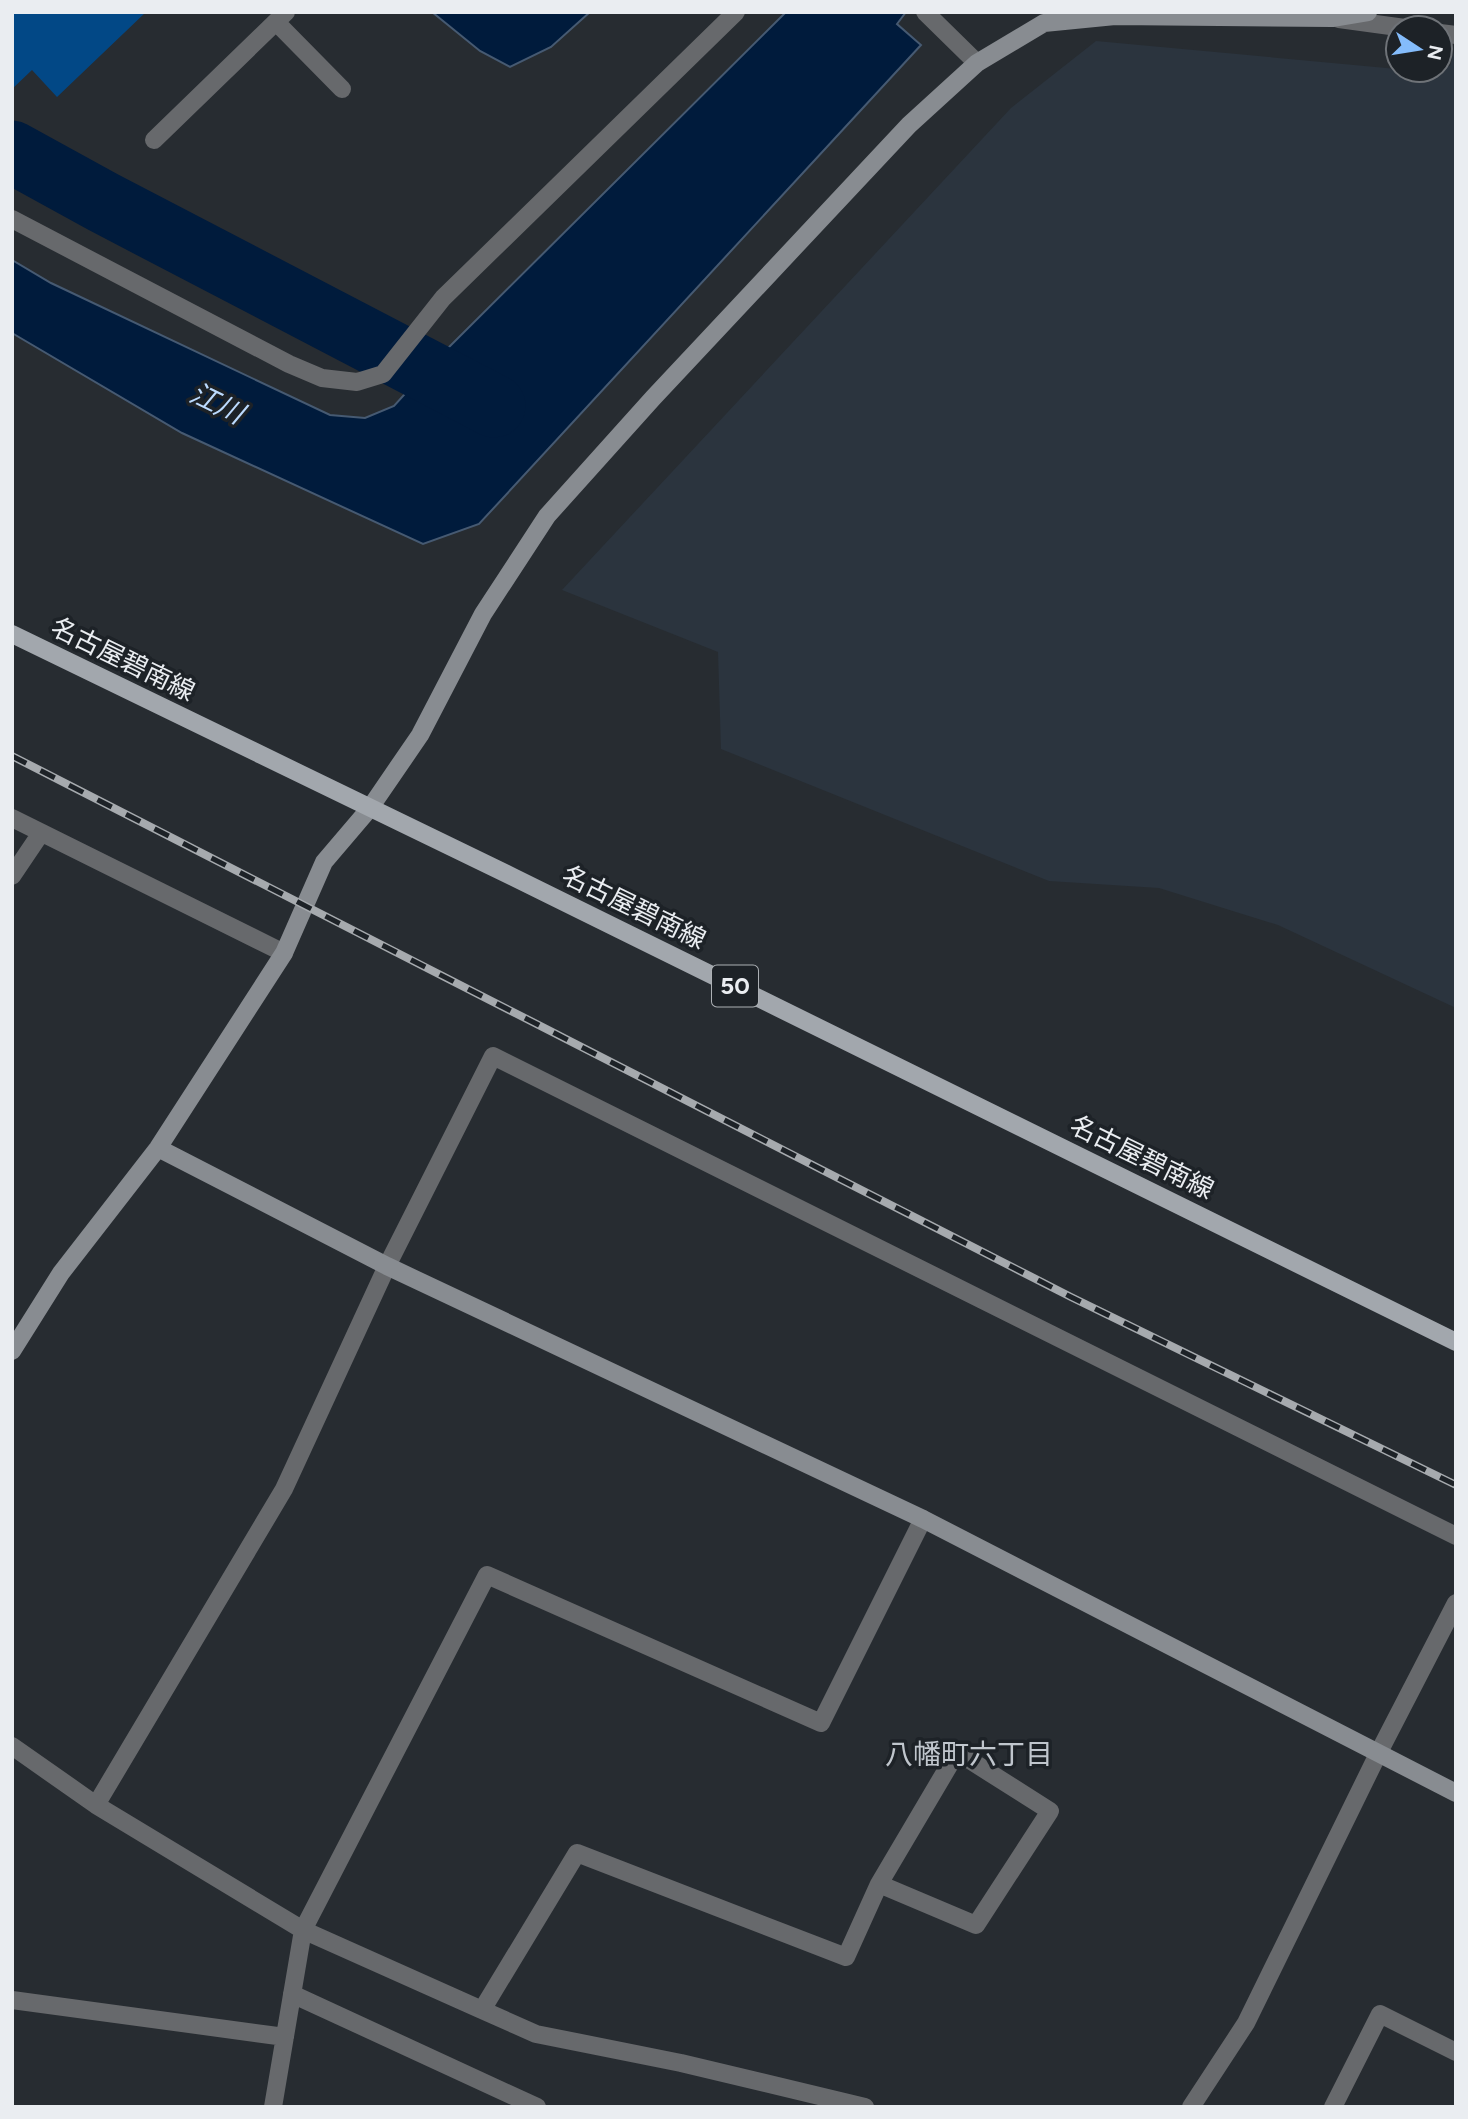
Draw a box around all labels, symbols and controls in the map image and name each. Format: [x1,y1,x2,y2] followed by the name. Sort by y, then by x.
[1384,14,1454,84] north arrow
[1422,43,1448,62] text: N
[184,375,252,432] water label: 江川
[46,610,200,708] street label: 名古屋碧南線
[557,858,711,956] street label: 名古屋碧南線
[712,966,758,1006] road number: 50
[1065,1108,1219,1206] street label: 名古屋碧南線
[885,1737,1053,1771] district label: 八幡町六丁目

